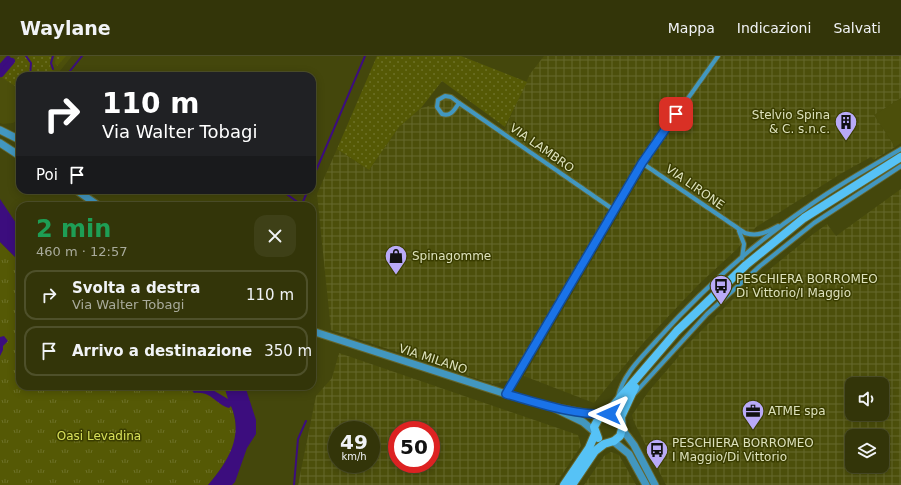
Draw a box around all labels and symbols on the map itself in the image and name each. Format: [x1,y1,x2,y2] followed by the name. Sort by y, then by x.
[659,97,693,131] pin
[752,108,830,136] place label: Stelvio Spina & C. s.n.c.
[833,109,859,142] building icon: Stelvio Spina & C. s.n.c.
[507,121,577,175] street label: VIA LAMBRO
[663,162,727,212] street label: VIA LIRONE
[383,243,409,276] shop icon: Spinagomme
[412,249,491,263] place label: Spinagomme
[736,272,878,300] place label: PESCHIERA BORROMEO Di Vittorio/I Maggio
[708,273,734,306] bus stop icon: PESCHIERA BORROMEO Di Vittorio/I Maggio
[397,341,469,377] street label: VIA MILANO
[588,393,630,435] position arrow
[740,398,766,431] office icon: ATME spa
[768,404,826,418] place label: ATME spa
[388,421,440,473] speed limit sign: 50
[57,429,141,443] park label: Oasi Levadina
[672,436,814,464] place label: PESCHIERA BORROMEO I Maggio/Di Vittorio
[644,437,670,470] bus stop icon: PESCHIERA BORROMEO I Maggio/Di Vittorio

